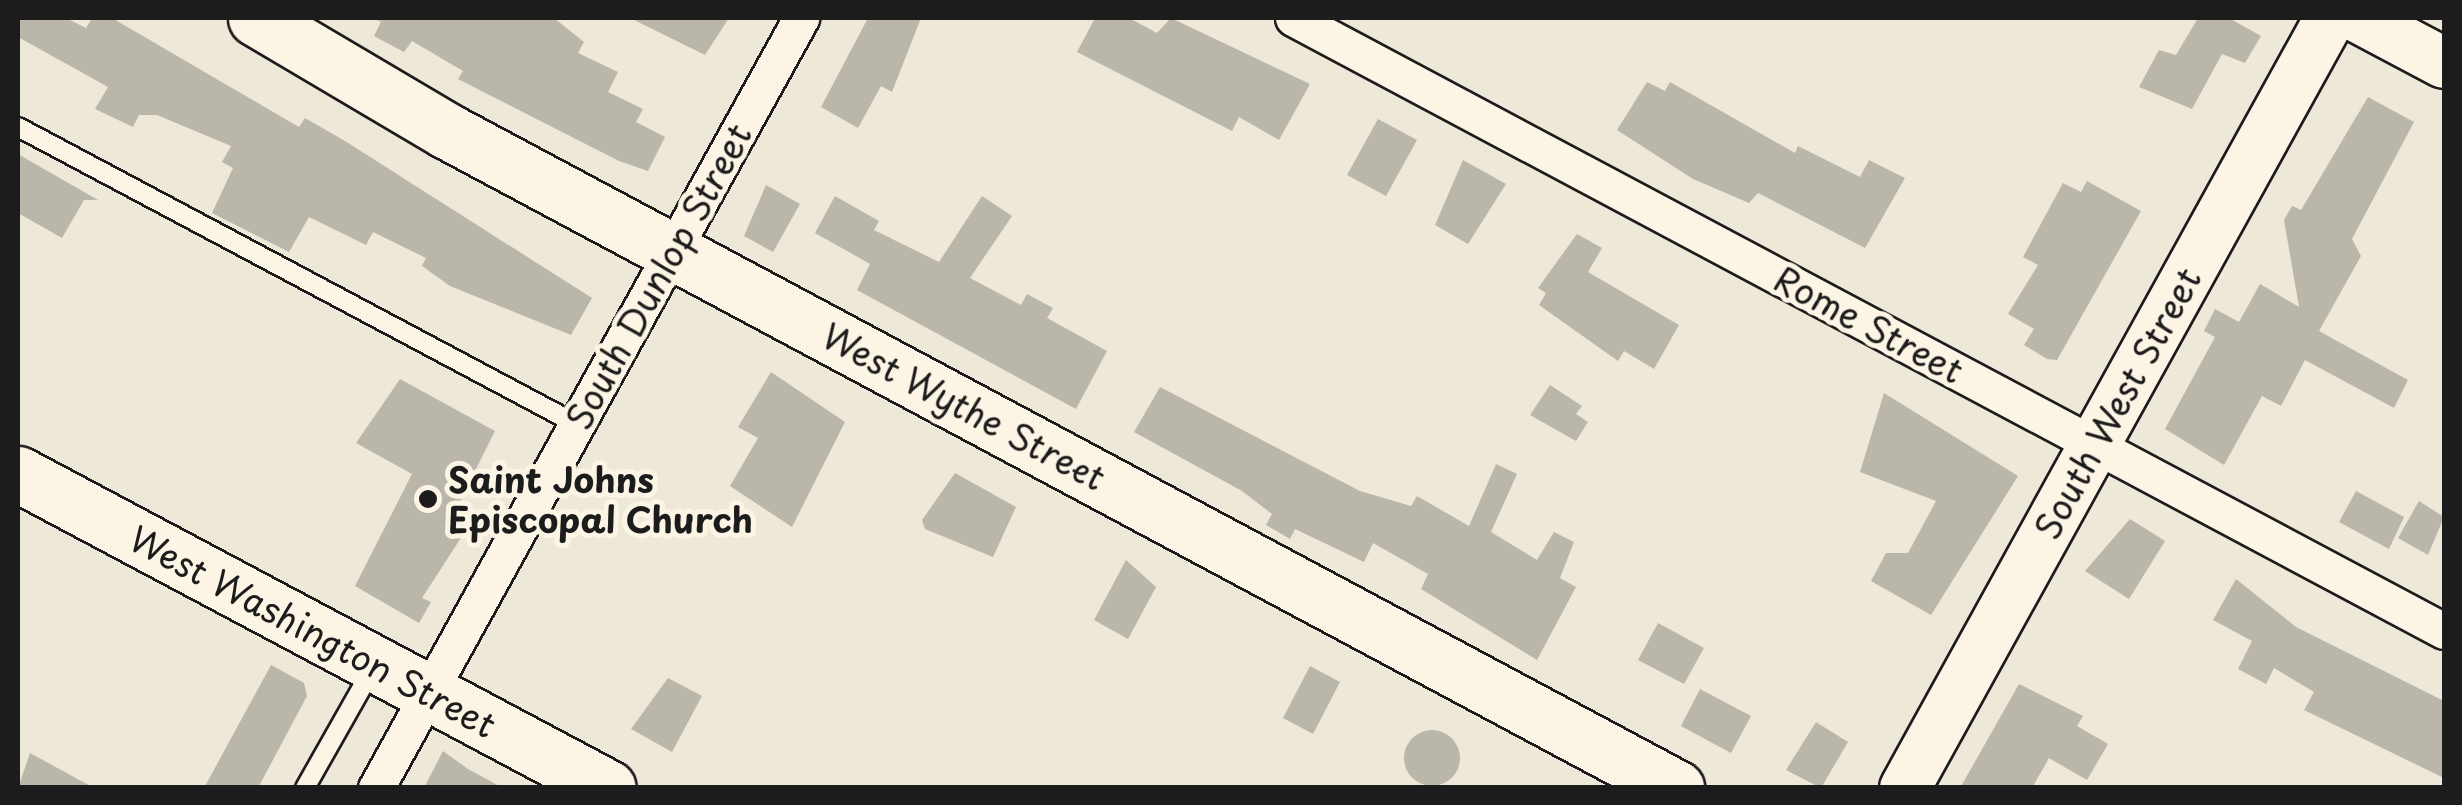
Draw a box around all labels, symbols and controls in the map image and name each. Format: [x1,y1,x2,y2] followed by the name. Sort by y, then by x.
[556,115,760,437] street label: South Dunlop Street
[1767,257,1971,391] street label: Rome Street
[2025,259,2209,547] street label: South West Street
[814,313,1114,499] street label: West Wythe Street
[448,458,754,540] place label: Saint Johns Episcopal Church
[417,488,439,510] marker: Saint Johns Episcopal Church
[124,517,502,745] street label: West Washington Street

